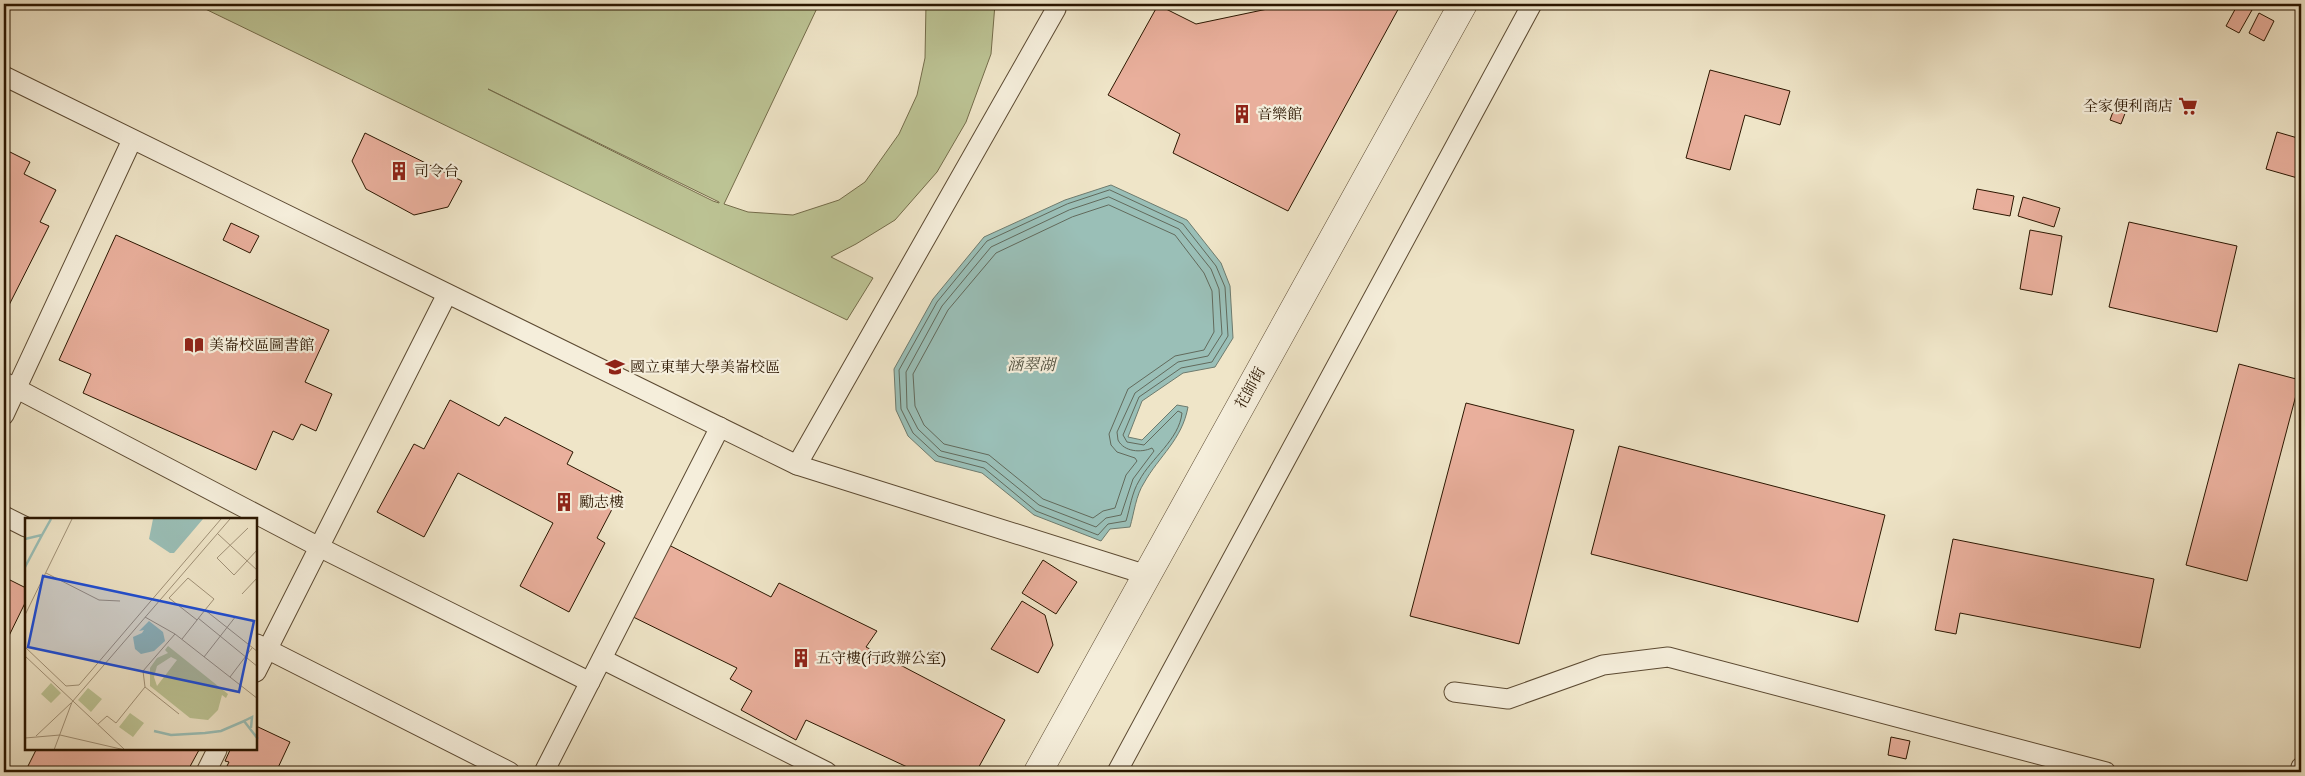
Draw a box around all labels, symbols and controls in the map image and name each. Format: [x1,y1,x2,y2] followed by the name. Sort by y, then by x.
[2177,95,2199,117] supermarket icon: 全家便利商店
[2083,97,2173,116] place label: 全家便利商店
[1231,103,1253,125] building icon: 音樂館
[1257,105,1302,124] place label: 音樂館
[388,160,410,182] building icon: 司令台
[414,162,459,181] place label: 司令台
[183,334,205,356] library icon: 美崙校區圖書館
[209,336,314,355] place label: 美崙校區圖書館
[1007,355,1058,375] water label: 涵翠湖
[604,356,626,378] school or university icon: 國立東華大學美崙校區
[630,358,780,377] place label: 國立東華大學美崙校區
[1231,364,1270,413] street label: 花師街
[553,491,575,513] building icon: 勵志樓
[579,493,624,512] place label: 勵志樓
[25,518,258,751] inset map
[790,647,812,669] building icon: 五守樓(行政辦公室)
[816,649,946,668] place label: 五守樓(行政辦公室)

